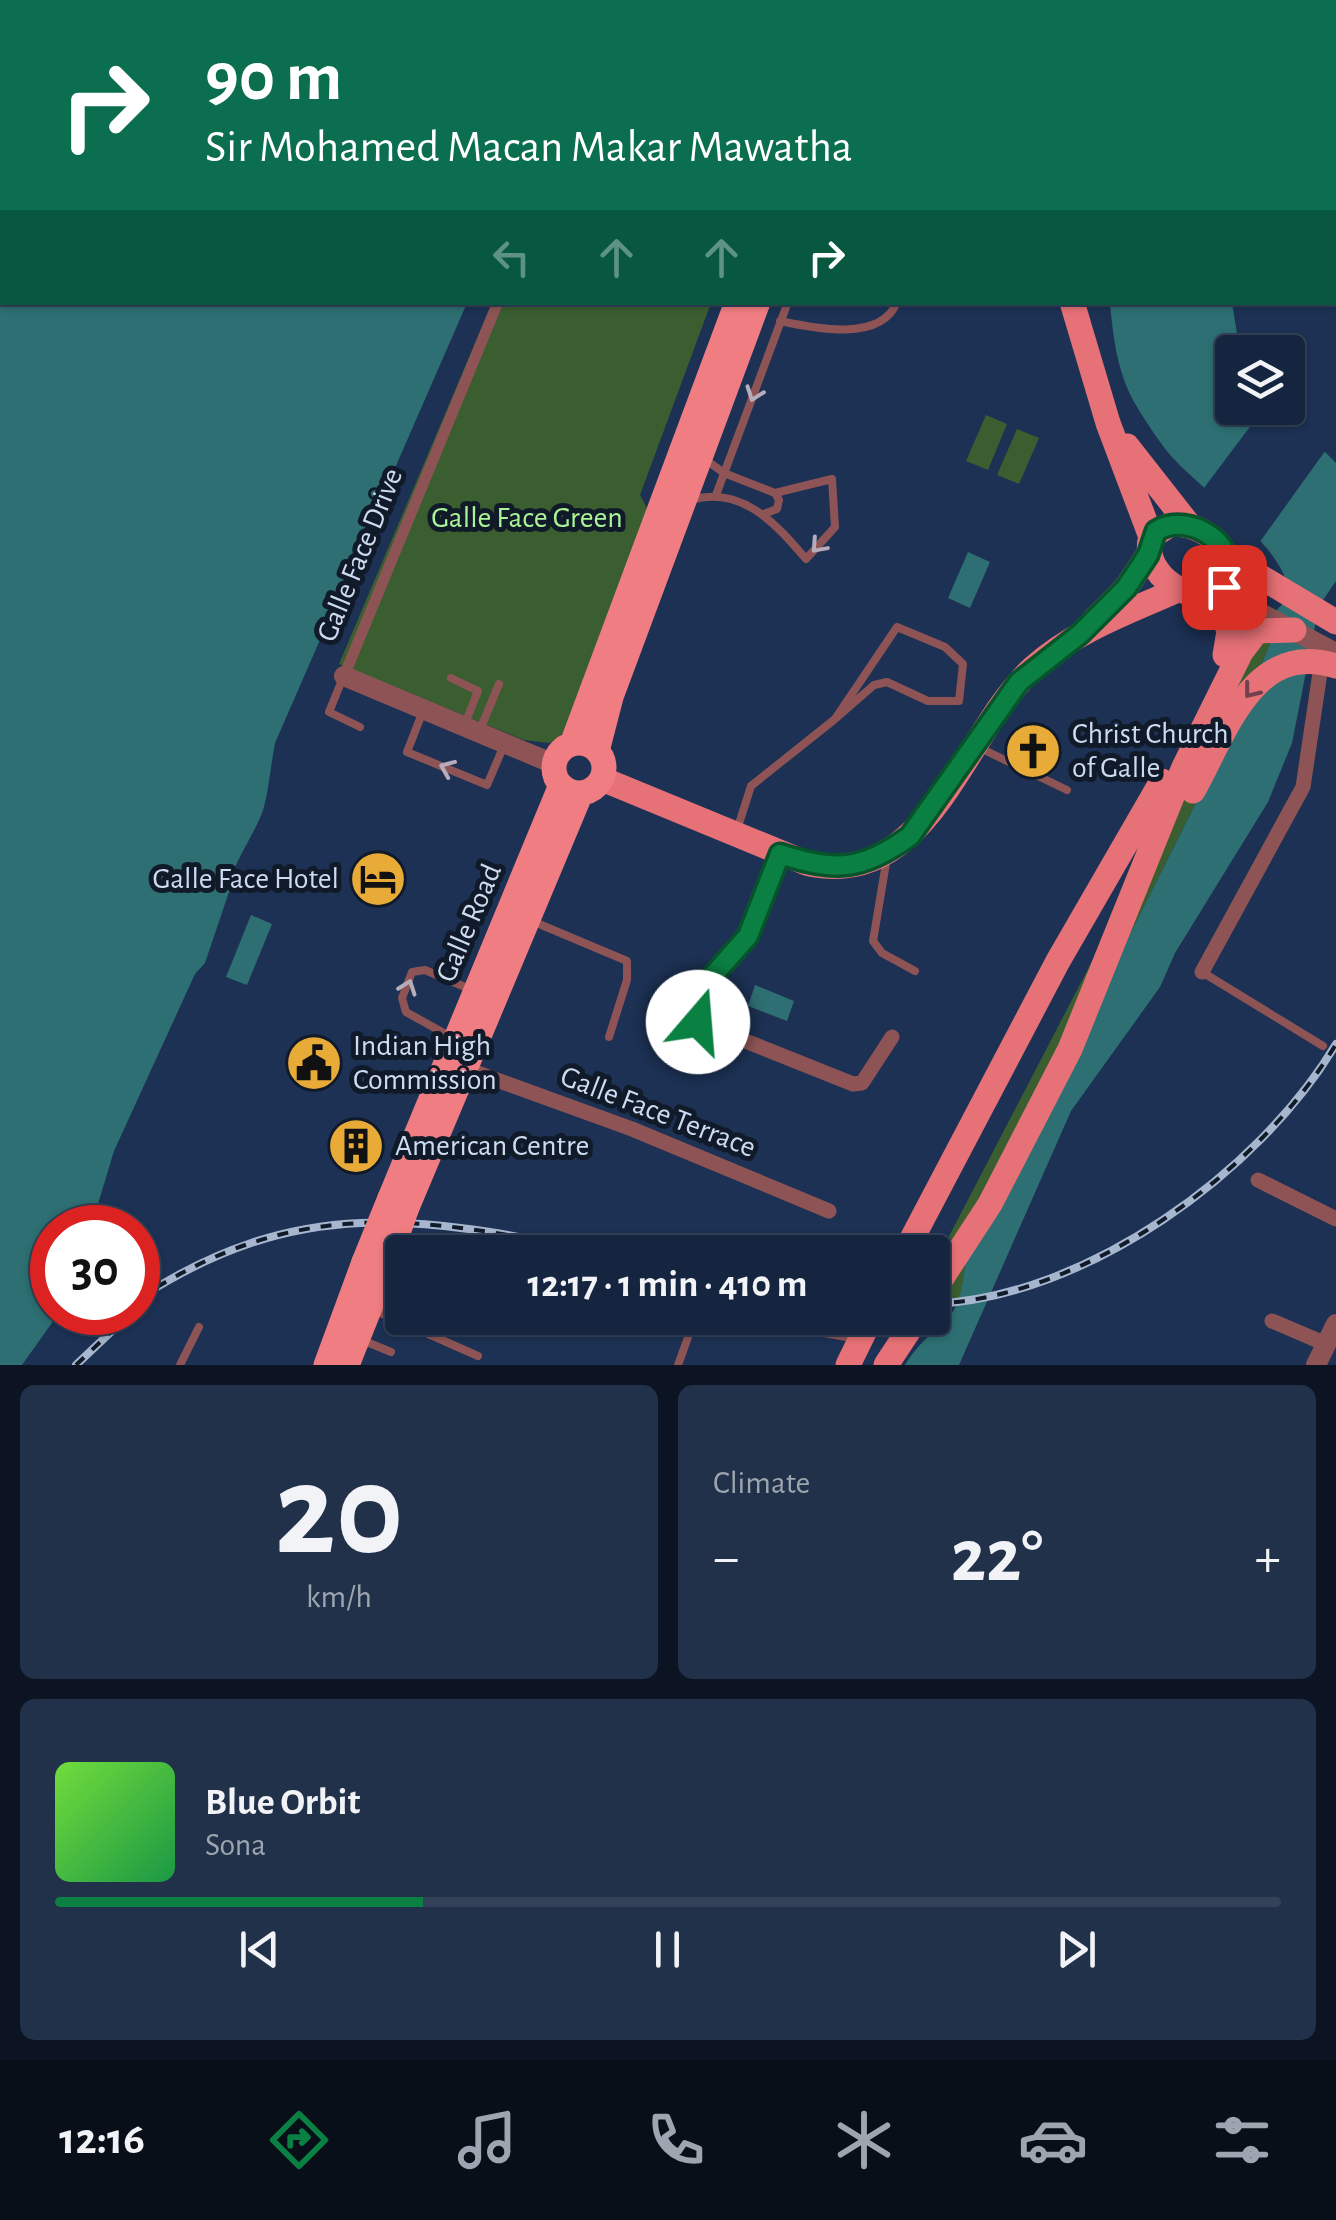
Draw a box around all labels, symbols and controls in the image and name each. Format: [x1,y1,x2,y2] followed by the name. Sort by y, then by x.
[40,40,170,170] icon: right
[205,43,342,113] text: 90 m
[205,125,853,170] text: Sir Mohamed Macan Makar Mawatha
[484,230,539,285] icon: left
[589,230,644,285] icon: ahead
[694,230,749,285] icon: ahead
[799,230,854,285] icon: right
[1215,335,1305,425] map controls
[1215,335,1305,425] button: layers
[745,384,765,401] one-way arrow
[312,464,408,646] street label: Galle Face Drive
[431,503,623,533] park label: Galle Face Green
[812,534,830,553] one-way arrow
[1182,545,1267,630] pin
[1197,560,1252,615] icon: arrive
[1246,680,1263,698] one-way arrow
[1072,719,1228,783] place label: Christ Church of Galle
[1003,721,1063,781] church icon: Christ Church of Galle
[439,760,457,780] one-way arrow
[348,849,408,909] hotel icon: Galle Face Hotel
[431,860,507,986] street label: Galle Road
[152,864,339,894] place label: Galle Face Hotel
[646,970,750,1074] position arrow
[397,979,417,997] one-way arrow
[353,1031,497,1095] place label: Indian High Commission
[284,1033,344,1093] public building icon: Indian High Commission
[556,1061,760,1163] street label: Galle Face Terrace
[326,1116,386,1176] building icon: American Centre
[395,1131,589,1161] place label: American Centre
[30,1205,160,1335] speed limit sign: 30
[528,1266,807,1304] text: 12:17 · 1 min · 410 m
[275,1448,403,1578] text: 20
[713,1467,810,1499] text: Climate
[951,1520,1043,1595] text: 22°
[713,1531,739,1586] text: −
[1255,1531,1281,1586] text: +
[306,1581,372,1613] text: km/h
[205,1784,360,1822] text: Blue Orbit
[205,1829,266,1861] text: Sona
[232,1922,287,1977] icon: previous
[640,1922,695,1977] icon: pause
[1049,1922,1104,1977] icon: next
[264,2105,334,2175] icon: directions
[452,2105,522,2175] icon: music
[641,2105,711,2175] icon: phone
[829,2105,899,2175] icon: climate
[1018,2105,1088,2175] icon: car
[1207,2105,1277,2175] icon: filters
[59,2117,145,2162] text: 12:16

